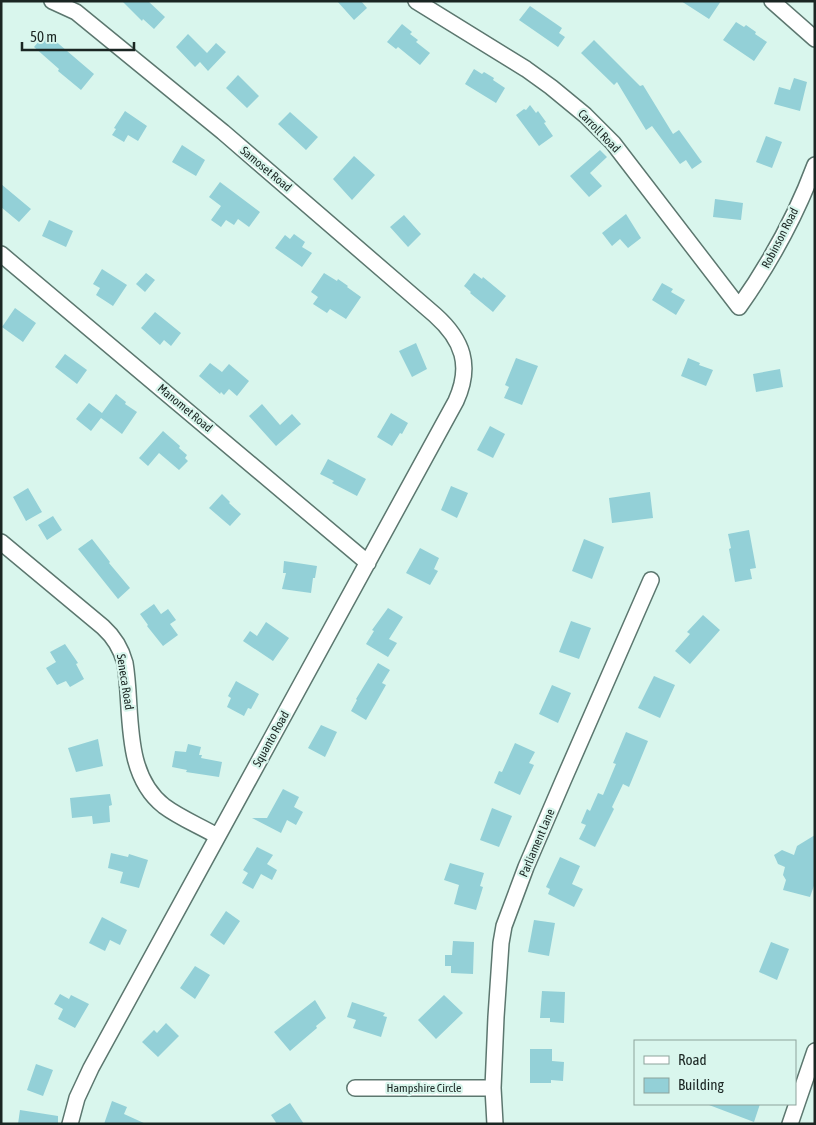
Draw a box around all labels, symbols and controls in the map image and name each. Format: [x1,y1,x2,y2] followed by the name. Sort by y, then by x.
[22,20,135,52] scale bar
[30,28,57,45] text: 50 m
[575,106,623,156] street label: Carroll Road
[238,144,294,194] street label: Samoset Road
[759,205,801,271] street label: Robinson Road
[155,381,215,435] street label: Manomet Road
[114,653,136,711] street label: Seneca Road
[250,709,292,769] street label: Squanto Road
[516,807,558,879] street label: Parliament Lane
[634,1040,796,1105] legend
[678,1051,707,1068] text: Road
[678,1076,724,1093] text: Building
[387,1081,461,1095] street label: Hampshire Circle

